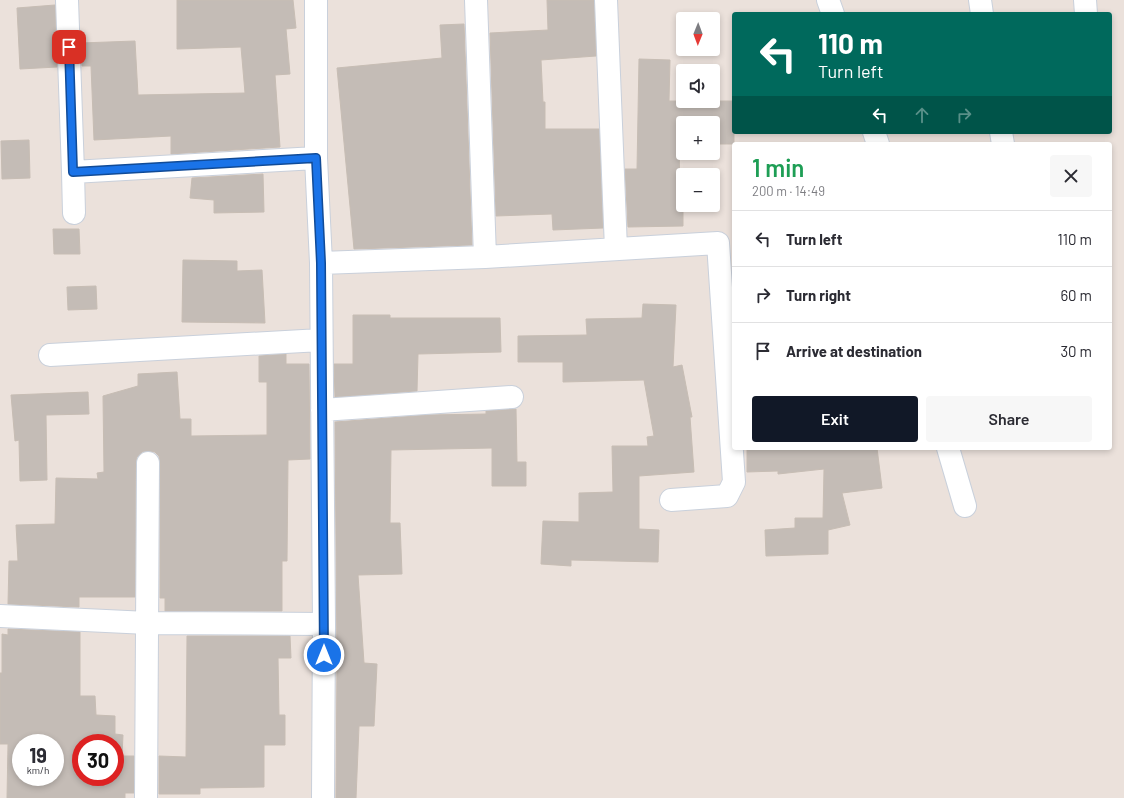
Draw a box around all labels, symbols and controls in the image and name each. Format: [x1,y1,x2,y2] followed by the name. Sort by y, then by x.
[676,12,720,56] north arrow
[676,12,720,212] map controls
[818,26,883,60] text: 110 m
[752,28,804,80] icon: left
[52,30,86,64] pin
[58,36,80,58] icon: arrive
[818,60,884,82] text: Turn left
[676,64,720,108] button: sound
[869,104,891,126] icon: left
[911,104,933,126] icon: ahead
[953,104,975,126] icon: right
[676,116,720,160] button: +
[752,153,804,182] text: 1 min
[1050,155,1092,197] button: close
[676,168,720,212] button: −
[752,183,825,199] text: 200 m · 14:49
[752,228,774,250] icon: left
[786,230,842,248] text: Turn left
[1058,230,1092,248] text: 110 m
[752,284,774,306] icon: right
[786,286,851,304] text: Turn right
[1060,286,1092,304] text: 60 m
[752,340,774,362] icon: arrive
[786,342,922,360] text: Arrive at destination
[1060,342,1092,360] text: 30 m
[752,396,918,442] button: Exit
[926,396,1092,442] button: Share
[303,634,345,676] position arrow
[72,734,124,786] speed limit sign: 30
[29,743,47,767] text: 19
[27,764,49,776] text: km/h

